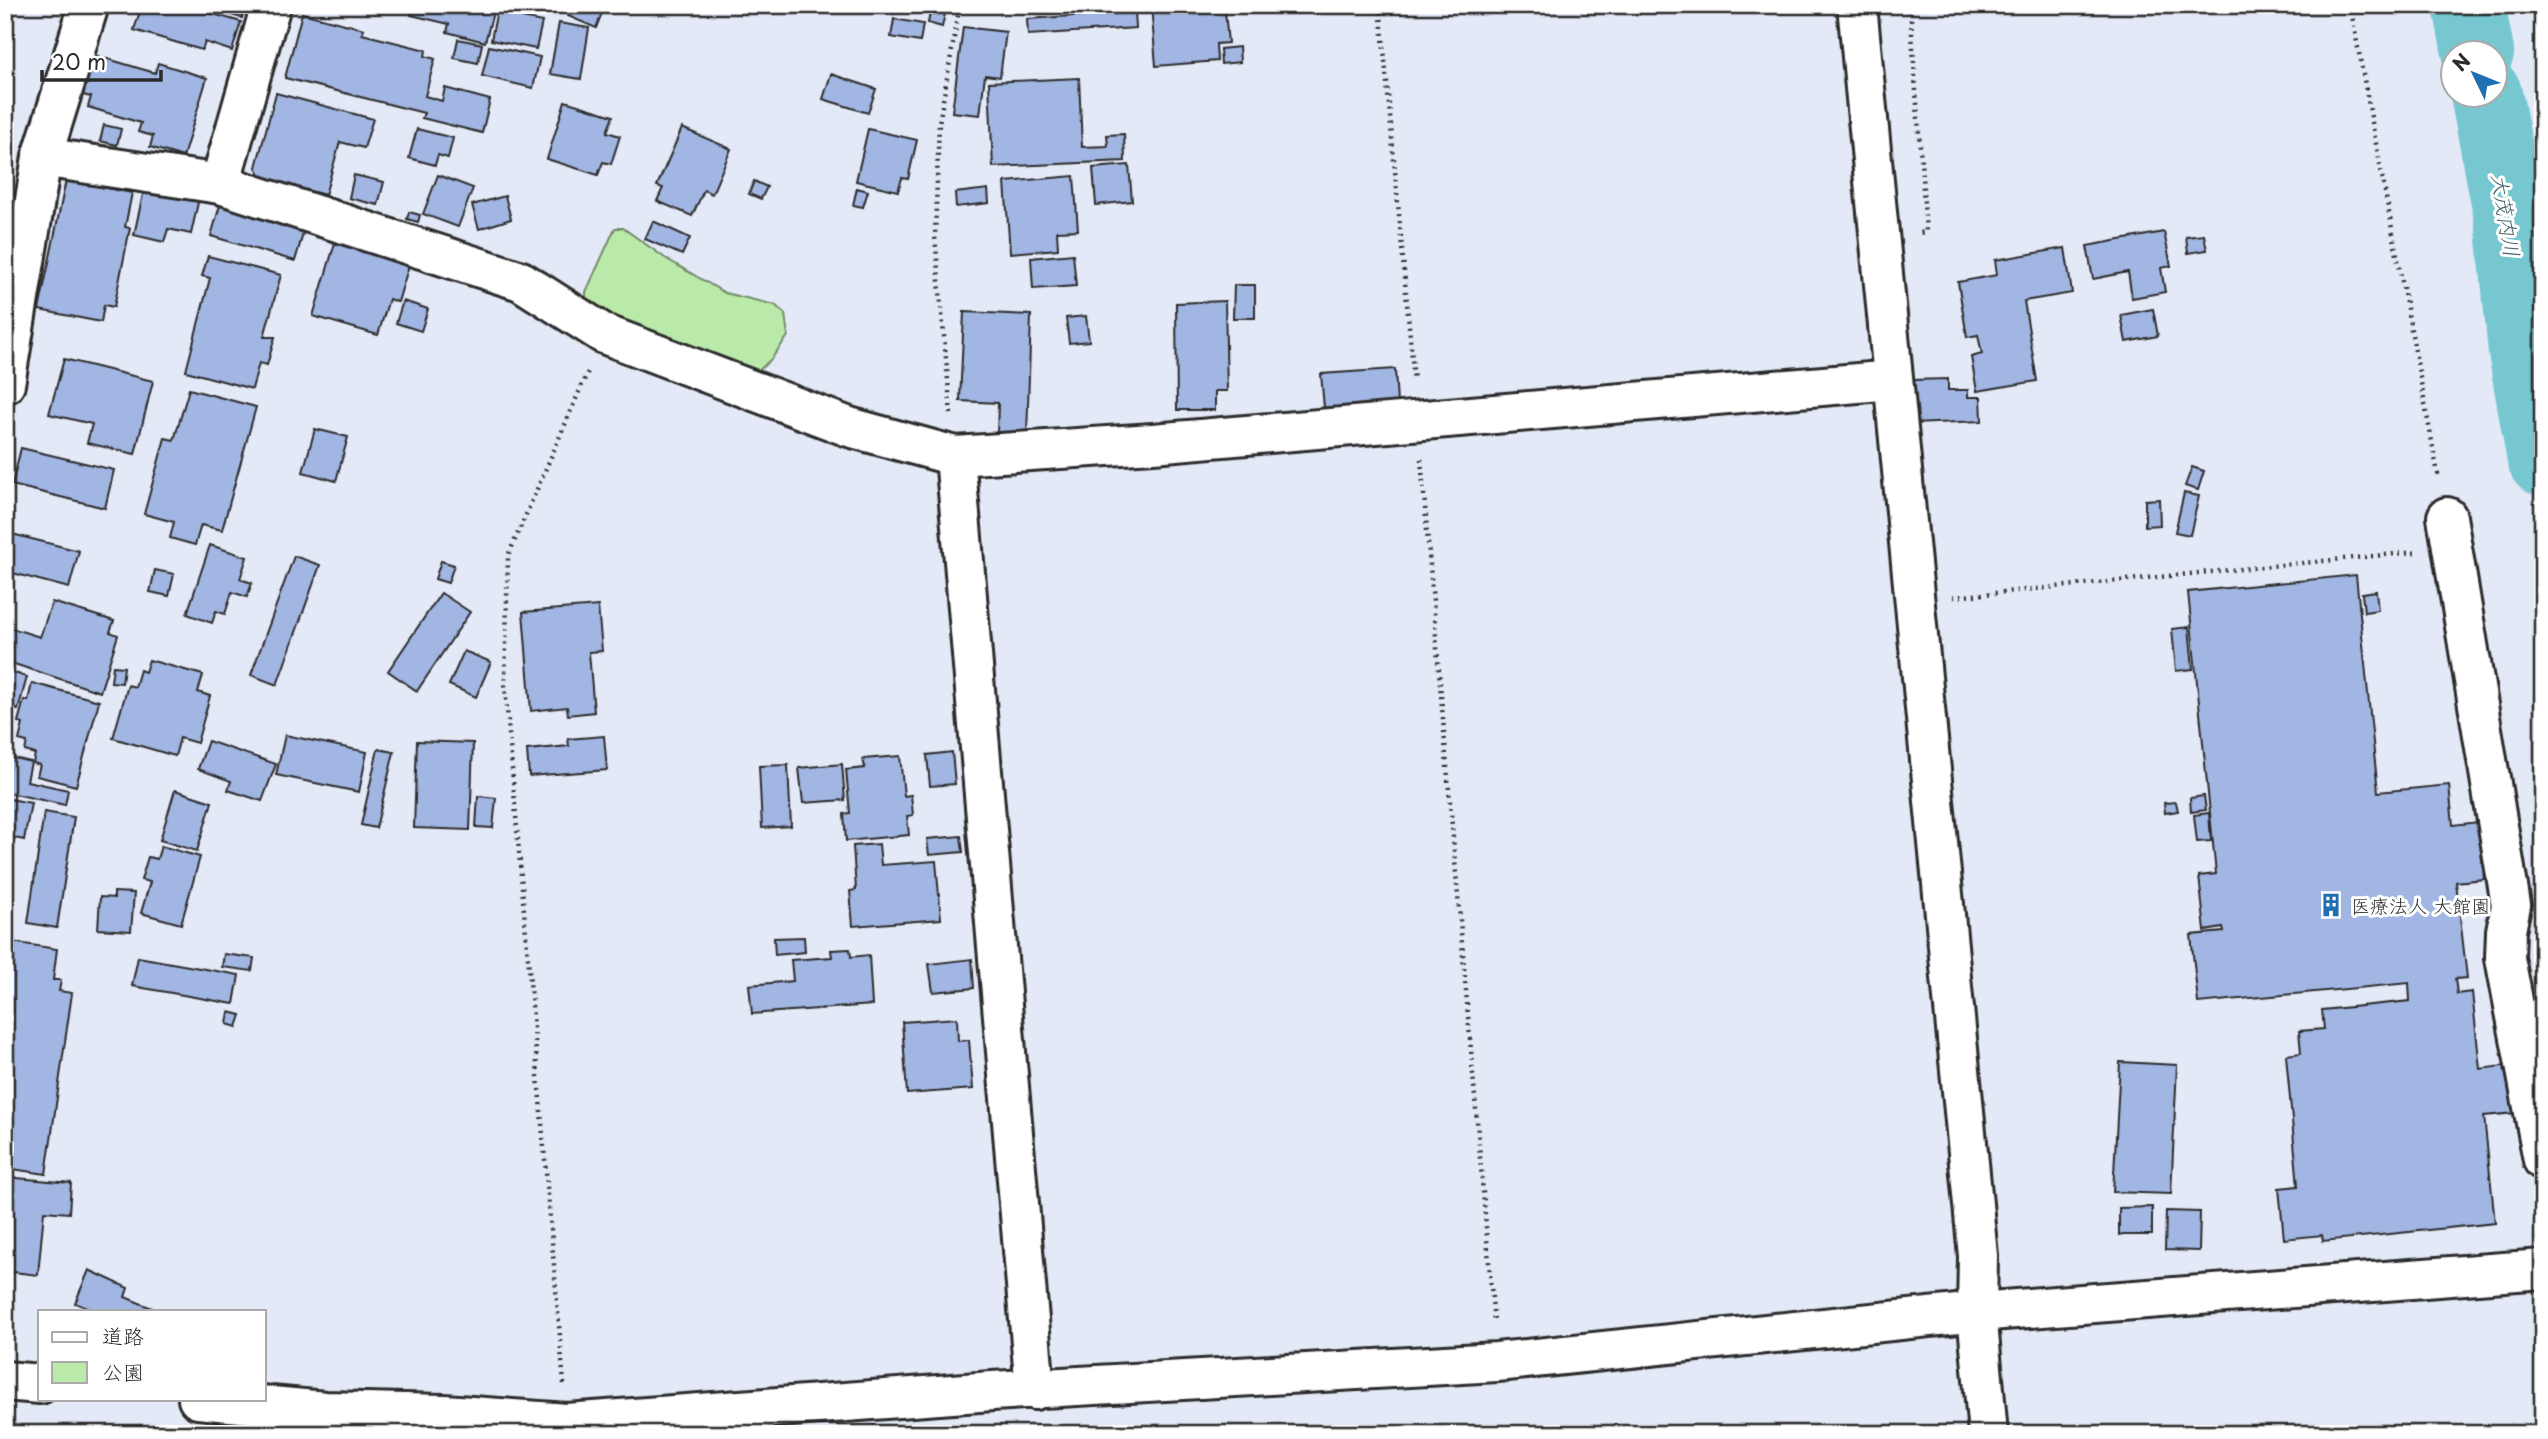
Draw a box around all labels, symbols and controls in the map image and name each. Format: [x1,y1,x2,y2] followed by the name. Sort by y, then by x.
[42,38,161,82] scale bar
[2440,38,2510,108] north arrow
[52,45,106,77] text: 20 m
[2445,47,2476,77] text: N
[2485,171,2529,259] water label: 大茂内川
[2317,891,2345,919] building icon: 医療法人 大館園
[2351,891,2490,919] place label: 医療法人 大館園
[38,1310,266,1400] legend
[102,1319,144,1351] text: 道路
[102,1355,144,1387] text: 公園

